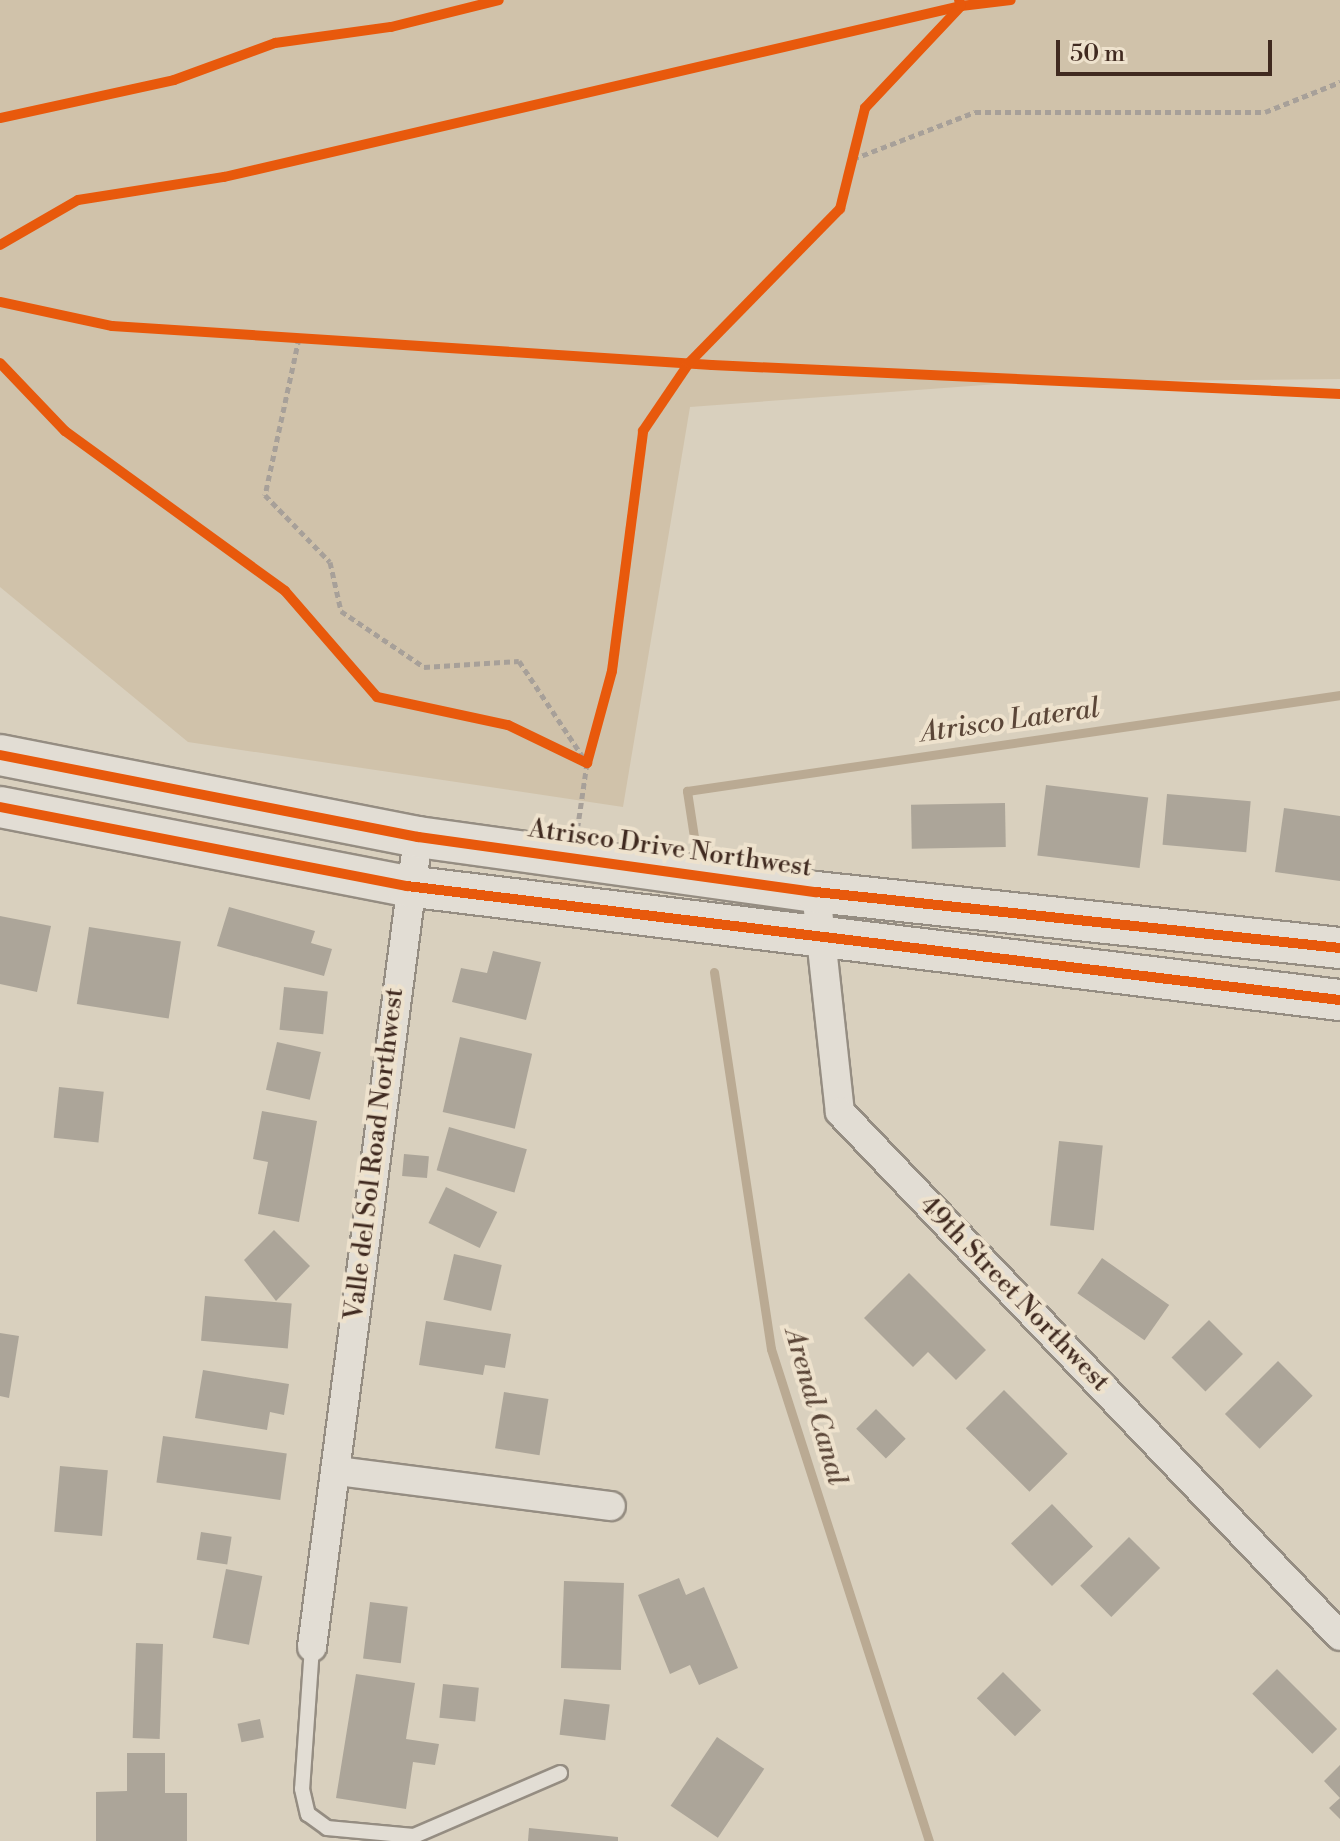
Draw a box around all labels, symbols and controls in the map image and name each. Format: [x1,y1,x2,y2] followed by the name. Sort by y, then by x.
[1060,24,1276,74] scale bar
[1070,39,1125,69] text: 50 m
[918,692,1102,750] water label: Atrisco Lateral
[526,814,814,884] street label: Atrisco Drive Northwest
[339,986,411,1322] street label: Valle del Sol Road Northwest
[913,1190,1115,1398] street label: 49th Street Northwest
[777,1325,853,1489] water label: Arenal Canal

